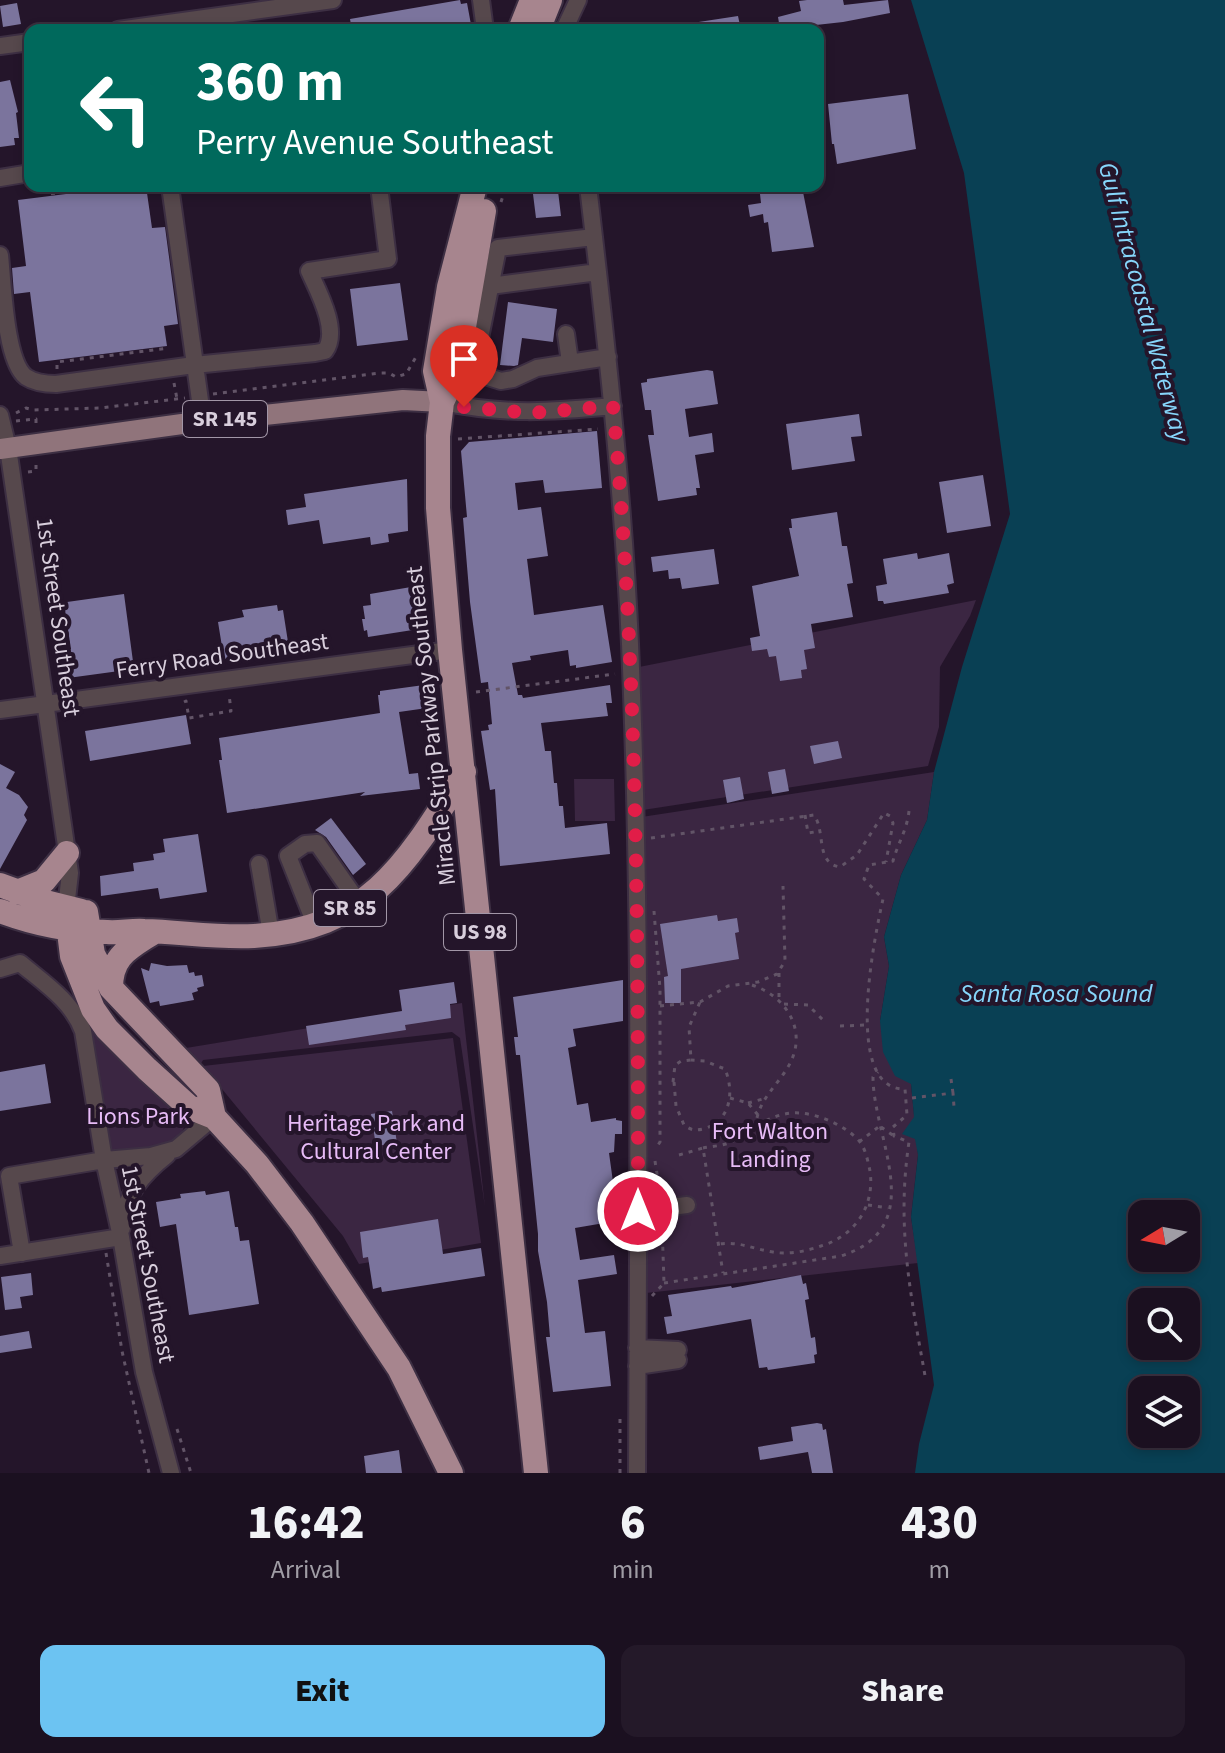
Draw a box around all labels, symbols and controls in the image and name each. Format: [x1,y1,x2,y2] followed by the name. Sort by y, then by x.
[196,43,344,122] text: 360 m
[64,56,168,160] icon: left
[196,117,554,168] text: Perry Avenue Southeast
[1089,158,1200,447] water label: Gulf Intracoastal Waterway
[430,325,498,407] pin
[442,337,486,381] icon: arrive
[183,401,267,437] road number: SR 145
[27,515,89,719] street label: 1st Street Southeast
[397,565,465,887] street label: Miracle Strip Parkway Southeast
[113,624,331,688] street label: Ferry Road Southeast
[314,890,386,926] road number: SR 85
[444,914,516,950] road number: US 98
[960,975,1153,1012] water label: Santa Rosa Sound
[86,1099,190,1134] park label: Lions Park
[287,1106,465,1169] park label: Heritage Park and Cultural Center
[712,1114,828,1177] park label: Fort Walton Landing
[112,1162,184,1366] street label: 1st Street Southeast
[596,1169,680,1253] position arrow
[1128,1200,1200,1272] north arrow
[1128,1200,1200,1448] map controls
[1128,1288,1200,1360] button: search
[1128,1376,1200,1448] button: layers
[247,1489,365,1557] text: 16:42
[620,1489,646,1557] text: 6
[901,1489,978,1557] text: 430
[271,1551,341,1588] text: Arrival
[612,1551,654,1588] text: min
[929,1551,950,1588] text: m
[40,1645,605,1737] button: Exit
[621,1645,1185,1737] button: Share

